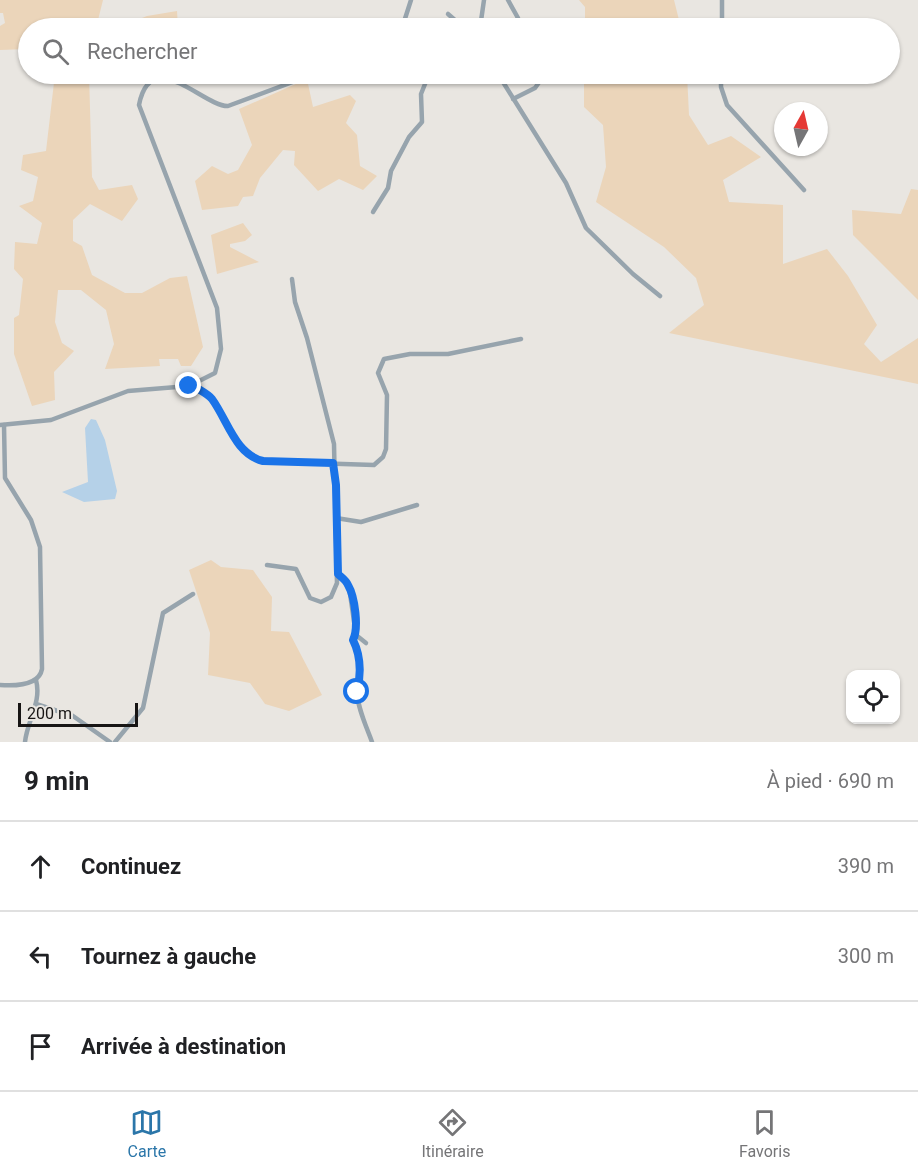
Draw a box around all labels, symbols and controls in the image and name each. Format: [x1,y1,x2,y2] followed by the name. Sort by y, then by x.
[18,18,900,84] search box
[39,35,72,68] icon: search
[87,39,198,64] text: Rechercher
[774,102,828,156] north arrow
[175,372,201,398] route end
[846,670,900,724] map controls
[846,670,900,724] button: locate
[343,678,369,704] route start
[18,700,138,728] scale bar
[27,704,72,723] text: 200 m
[24,766,89,796] text: 9 min
[767,769,894,793] text: À pied · 690 m
[24,850,57,883] icon: ahead
[81,854,181,879] text: Continuez
[838,854,894,878] text: 390 m
[24,940,57,973] icon: left
[81,944,256,969] text: Tournez à gauche
[838,944,894,968] text: 300 m
[24,1030,57,1063] icon: arrive
[81,1034,286,1059] text: Arrivée à destination
[128,1106,166,1161] tab: Carte
[421,1106,484,1161] tab: Itinéraire
[739,1106,790,1161] tab: Favoris

